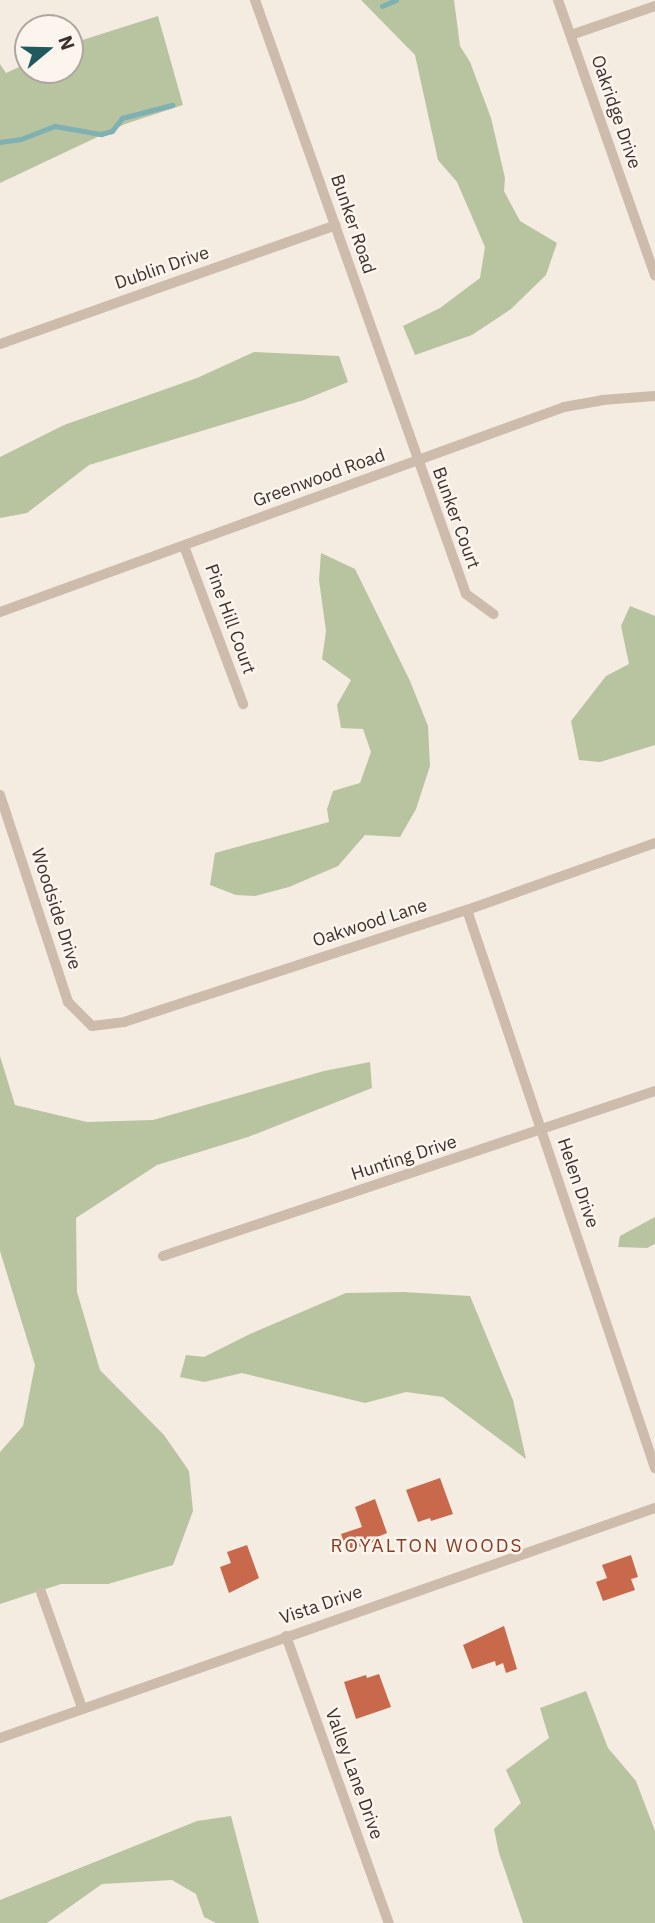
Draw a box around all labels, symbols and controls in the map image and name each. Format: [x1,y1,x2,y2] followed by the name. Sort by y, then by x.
[14,14,84,84] north arrow
[53,32,81,53] text: N
[586,52,646,172] street label: Oakridge Drive
[326,172,380,276] street label: Bunker Road
[112,242,212,294] street label: Dublin Drive
[250,444,388,512] street label: Greenwood Road
[428,464,484,572] street label: Bunker Court
[200,561,260,677] street label: Pine Hill Court
[26,846,86,972] street label: Woodside Drive
[310,894,430,952] street label: Oakwood Lane
[348,1131,460,1185] street label: Hunting Drive
[553,1135,603,1231] street label: Helen Drive
[332,1535,522,1557] district label: ROYALTON WOODS
[277,1581,365,1629] street label: Vista Drive
[320,1706,388,1842] street label: Valley Lane Drive

